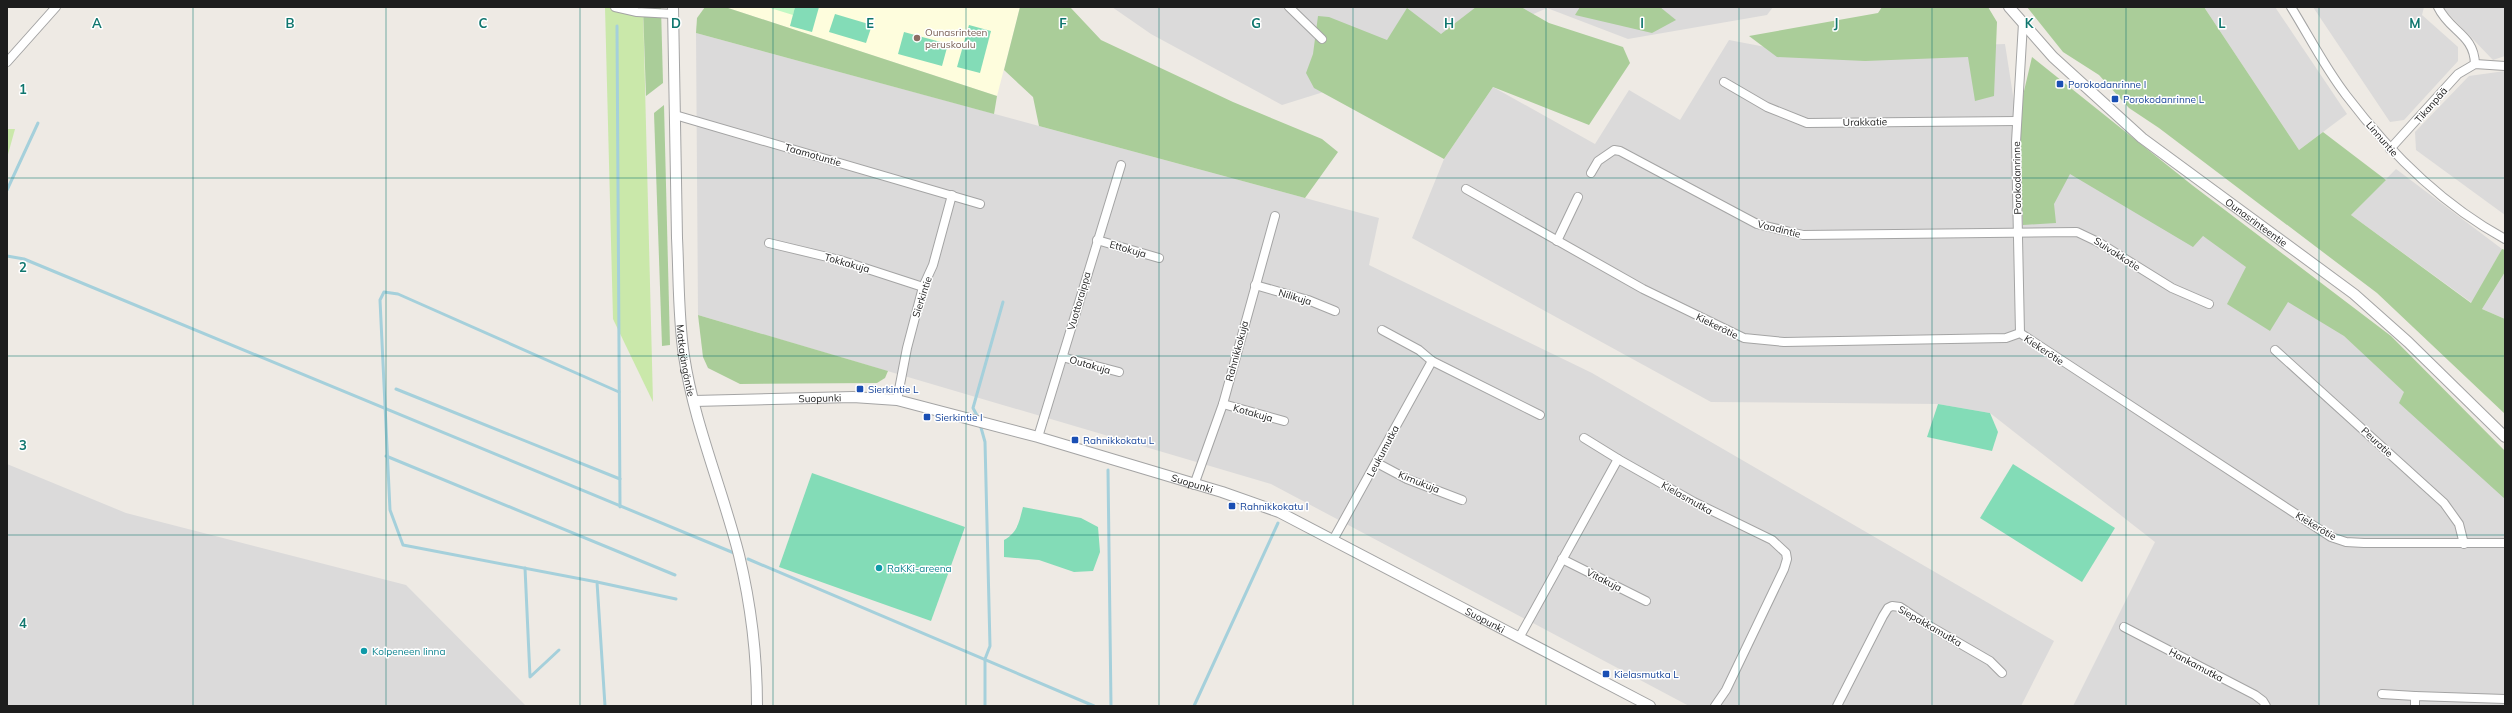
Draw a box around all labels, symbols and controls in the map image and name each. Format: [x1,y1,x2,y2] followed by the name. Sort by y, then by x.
[92,15,102,31] text: A
[286,15,295,31] text: B
[479,15,488,31] text: C
[671,15,681,31] text: D
[866,15,874,31] text: E
[1059,15,1067,31] text: F
[1251,15,1261,31] text: G
[1444,15,1454,31] text: H
[1640,15,1644,31] text: I
[1834,15,1838,31] text: J
[2025,15,2035,31] text: K
[2218,15,2226,31] text: L
[2409,15,2421,31] text: M
[925,26,988,51] place label: Ounasrinteen peruskoulu
[912,33,922,43] marker: Ounasrinteen peruskoulu
[2068,78,2146,91] place label: Porokodanrinne I
[2055,79,2065,89] marker: Porokodanrinne I
[19,81,27,97] text: 1
[2412,84,2450,126] street label: Tikanpää
[2123,93,2205,106] place label: Porokodanrinne L
[2110,94,2120,104] marker: Porokodanrinne L
[1843,115,1887,129] street label: Urakkatie
[2363,119,2401,159] street label: Linnuntie
[783,141,843,169] street label: Taamotuntie
[2010,141,2024,215] street label: Porokodanrinne
[2223,195,2290,249] street label: Ounasrinteentie
[1756,217,1802,241] street label: Vaadintie
[2091,234,2143,274] street label: Suivakkotie
[1108,238,1148,260] street label: Ettokuja
[823,250,871,276] street label: Tokkakuja
[19,259,27,275] text: 2
[1064,270,1094,332] street label: Vuottoraippa
[909,275,935,319] street label: Sierkintie
[1277,286,1313,308] street label: Nilikuja
[1694,310,1740,342] street label: Kiekerötie
[1223,319,1251,383] street label: Rahnikkokuja
[674,324,698,398] street label: Matkajängäntie
[2022,332,2066,368] street label: Kiekerötie
[1068,353,1112,377] street label: Outakuja
[868,383,919,396] place label: Sierkintie L
[855,384,865,394] marker: Sierkintie L
[798,391,842,405] street label: Suopunki
[1232,401,1274,425] street label: Kotakuja
[935,411,983,424] place label: Sierkintie I
[922,412,932,422] marker: Sierkintie I
[1364,423,1402,479] street label: Leukumutka
[2359,424,2395,460] street label: Peuratie
[1083,434,1155,447] place label: Rahnikkokatu L
[1070,435,1080,445] marker: Rahnikkokatu L
[19,437,27,453] text: 3
[1397,468,1441,496] street label: Kirnukuja
[1170,471,1215,496] street label: Suopunki
[1659,479,1715,517] street label: Kielasmutka
[1240,500,1308,513] place label: Rahnikkokatu I
[1227,501,1237,511] marker: Rahnikkokatu I
[2293,509,2339,543] street label: Kiekerötie
[887,562,952,575] place label: RaKKi-areena
[874,563,884,573] marker: RaKKi-areena
[1584,566,1624,594] street label: Vitakuja
[1896,603,1964,649] street label: Siepakkamutka
[1463,604,1507,636] street label: Suopunki
[19,615,27,631] text: 4
[372,645,445,658] place label: Kolpeneen linna
[2167,645,2225,685] street label: Hankamutka
[359,646,369,656] marker: Kolpeneen linna
[1614,668,1679,681] place label: Kielasmutka L
[1601,669,1611,679] marker: Kielasmutka L

